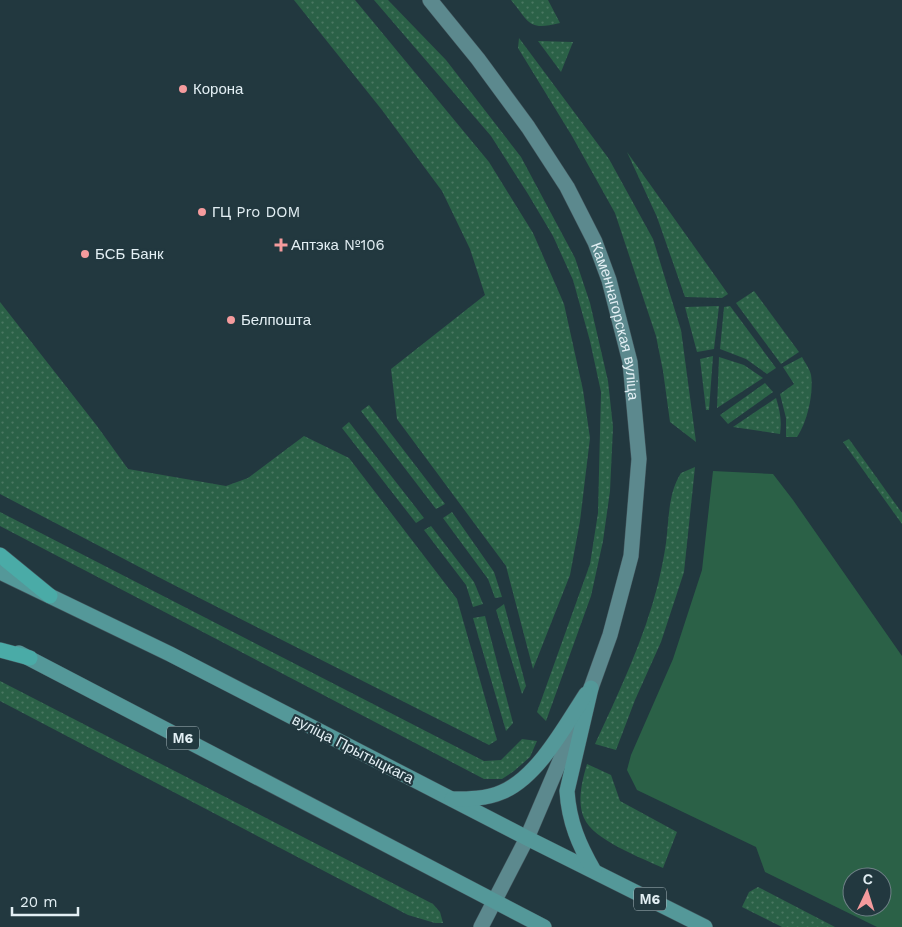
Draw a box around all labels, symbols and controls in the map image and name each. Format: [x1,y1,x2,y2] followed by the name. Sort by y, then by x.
[193,80,244,98] place label: Корона
[177,83,189,95] marker: Корона
[212,203,300,221] place label: ГЦ Pro DOM
[196,206,208,218] marker: ГЦ Pro DOM
[291,236,385,254] place label: Аптэка №106
[275,239,287,251] marker: Аптэка №106
[587,240,643,402] street label: Каменнагорская вуліца
[95,245,164,263] place label: БСБ Банк
[79,248,91,260] marker: БСБ Банк
[241,311,312,329] place label: Белпошта
[225,314,237,326] marker: Белпошта
[289,711,417,788] street label: вуліца Прытыцкага
[167,726,199,750] road number: М6
[842,867,892,917] north arrow
[862,871,874,887] text: С
[12,884,79,916] scale bar
[634,888,666,911] road number: М6
[20,893,58,911] text: 20 m

